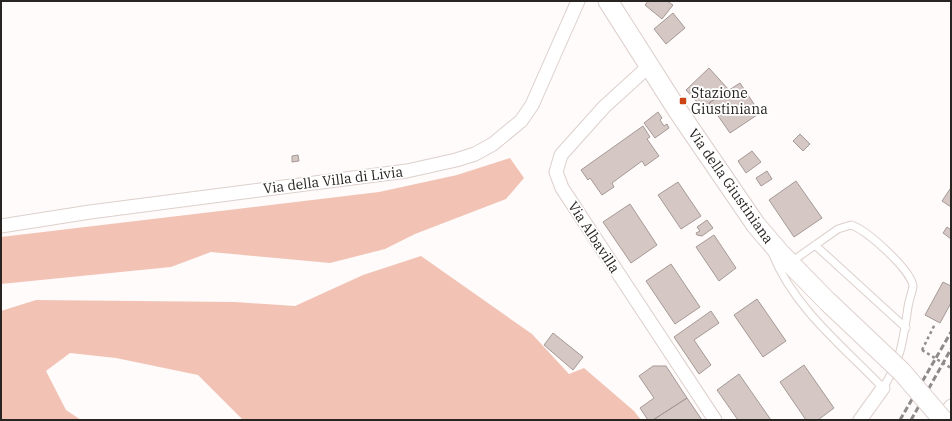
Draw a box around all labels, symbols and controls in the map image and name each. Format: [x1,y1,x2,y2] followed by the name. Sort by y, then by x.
[691,84,768,118] place label: Stazione Giustiniana
[678,96,688,106] marker: Stazione Giustiniana
[684,125,778,247] street label: Via della Giustiniana
[262,162,404,198] street label: Via della Villa di Livia
[564,198,624,277] street label: Via Albavilla

